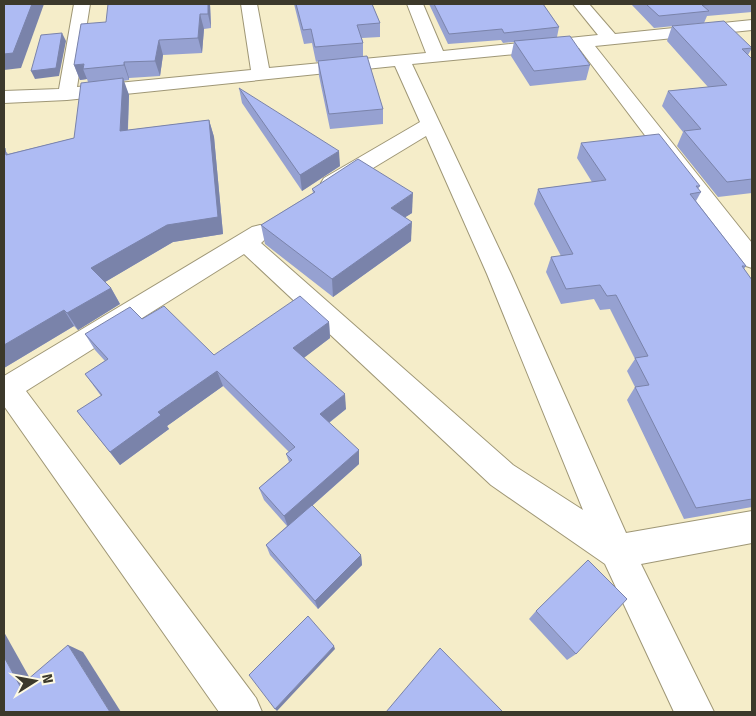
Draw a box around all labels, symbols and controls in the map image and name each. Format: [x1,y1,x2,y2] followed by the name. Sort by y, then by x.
[10,656,60,706] north arrow
[38,672,57,685] text: N

